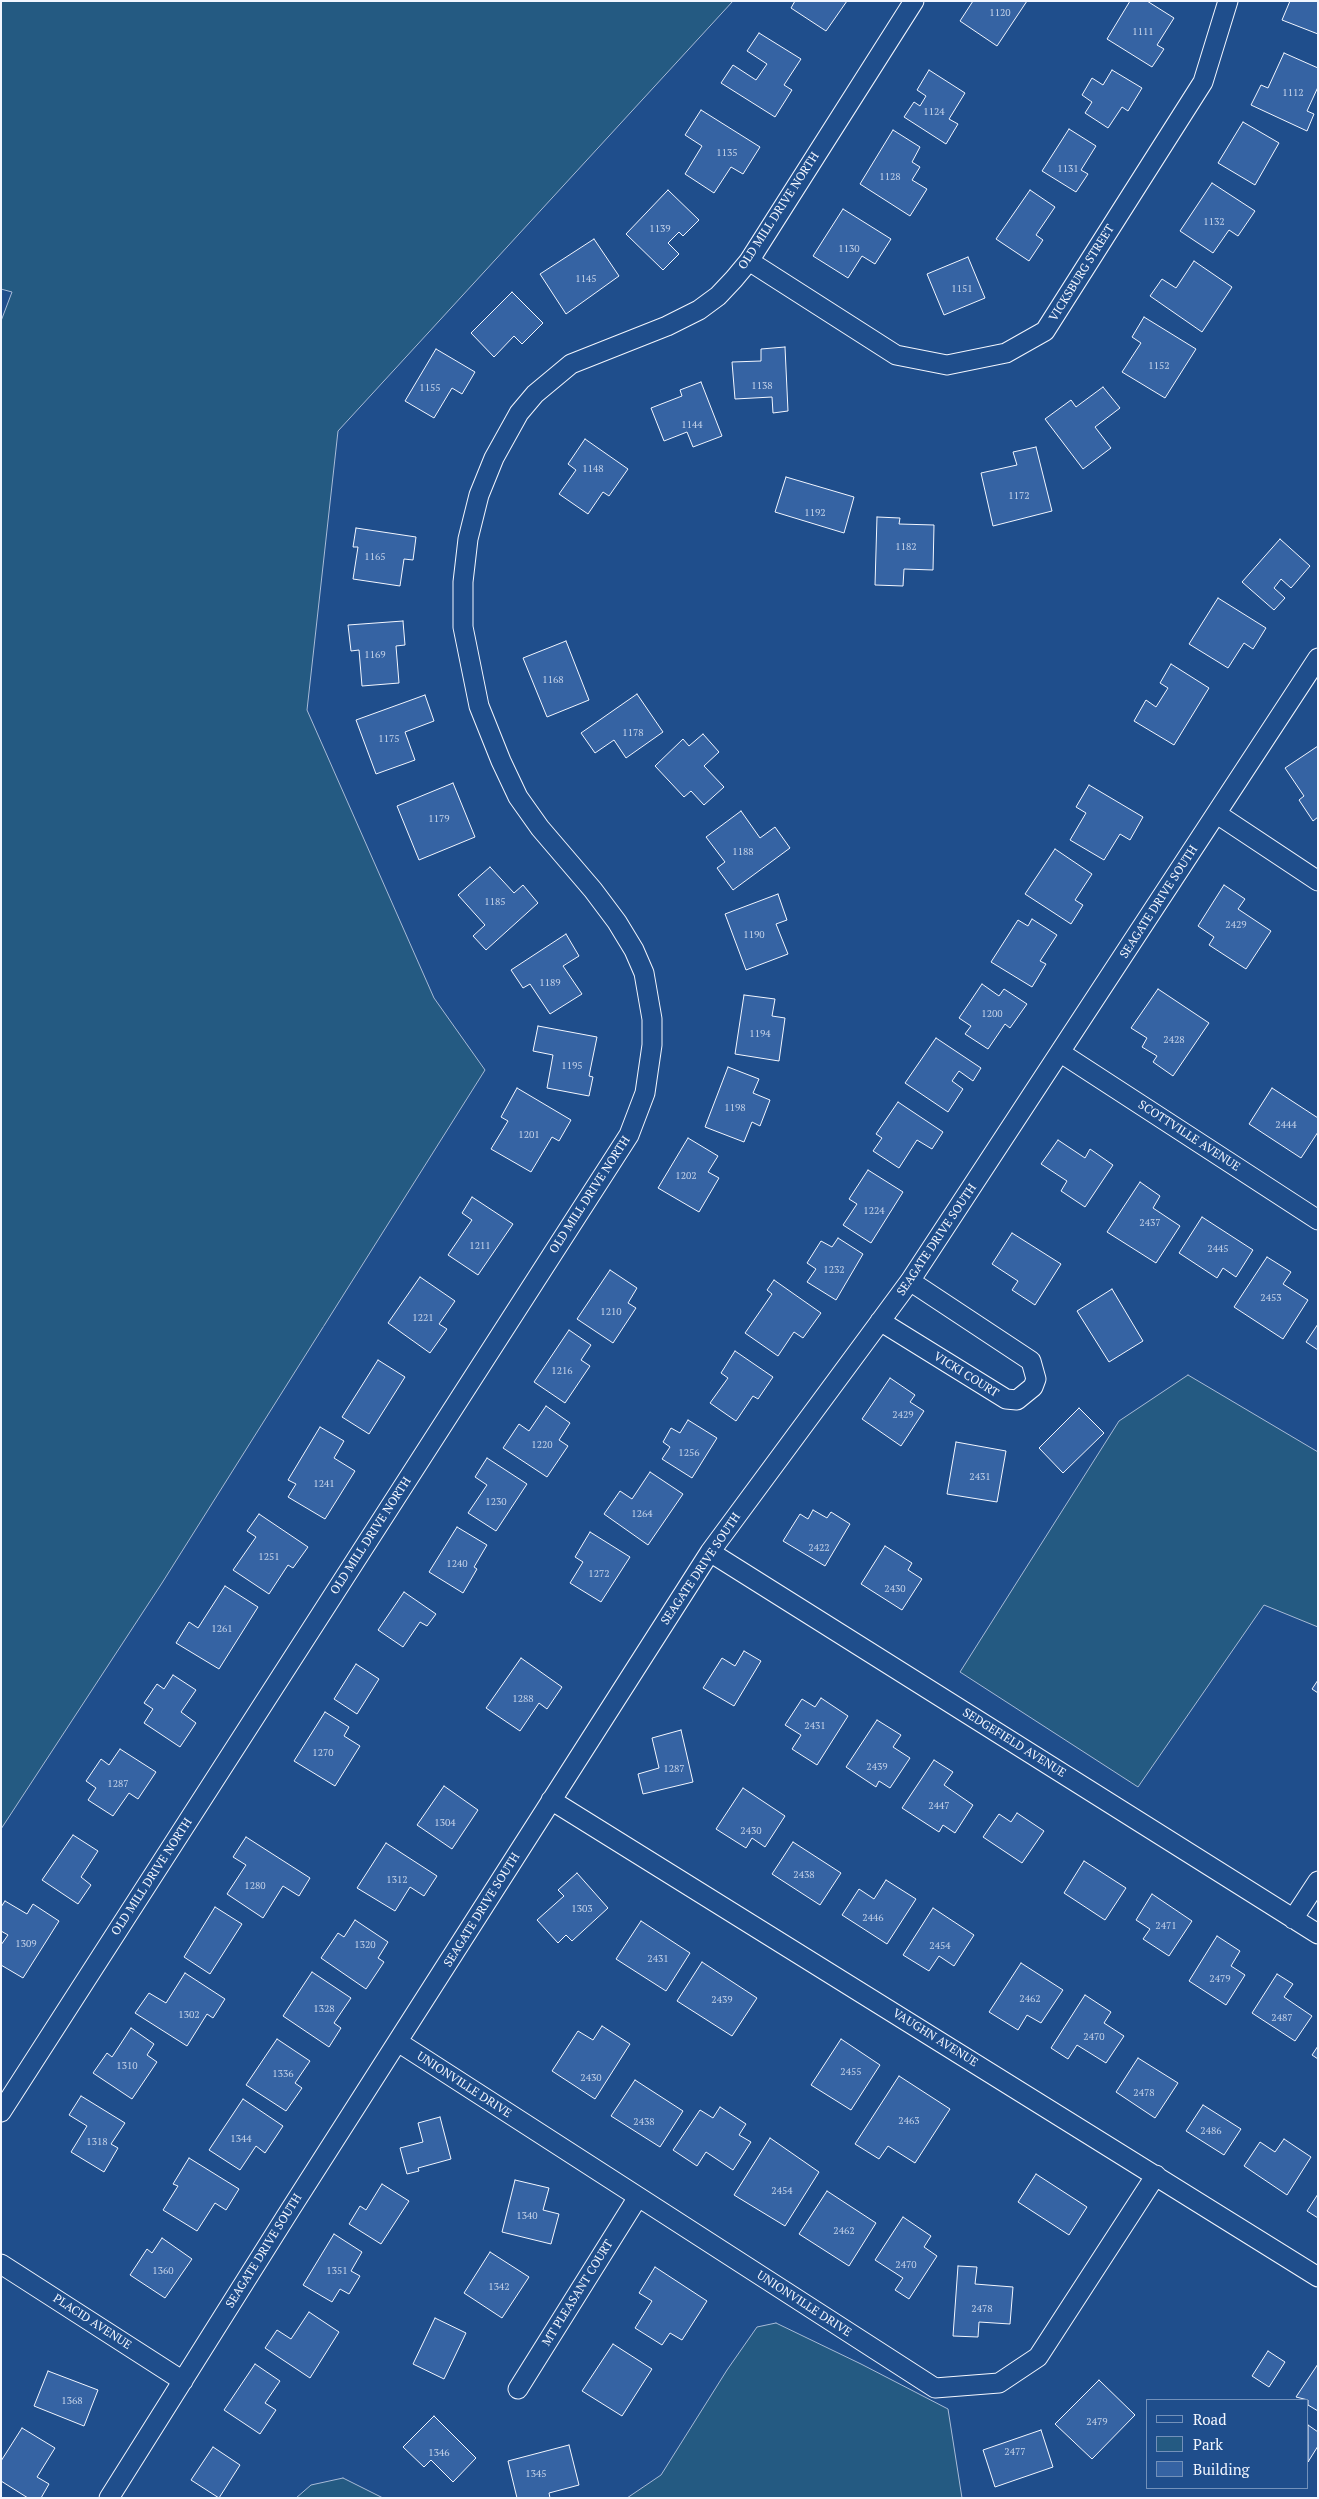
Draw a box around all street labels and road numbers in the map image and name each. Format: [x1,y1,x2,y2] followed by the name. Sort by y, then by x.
[736,150,822,272] street label: OLD MILL DRIVE NORTH
[1046,222,1118,324] street label: VICKSBURG STREET
[1117,843,1201,961] street label: SEAGATE DRIVE SOUTH
[1135,1098,1243,1174] street label: SCOTTVILLE AVENUE
[547,1134,633,1256] street label: OLD MILL DRIVE NORTH
[894,1181,980,1299] street label: SEAGATE DRIVE SOUTH
[931,1349,1001,1401] street label: VICKI COURT
[328,1475,414,1597] street label: OLD MILL DRIVE NORTH
[658,1510,744,1628] street label: SEAGATE DRIVE SOUTH
[960,1705,1068,1781] street label: SEDGEFIELD AVENUE
[109,1816,195,1938] street label: OLD MILL DRIVE NORTH
[441,1850,523,1970] street label: SEAGATE DRIVE SOUTH
[890,2006,980,2070] street label: VAUGHN AVENUE
[414,2049,514,2121] street label: UNIONVILLE DRIVE
[223,2191,305,2311] street label: SEAGATE DRIVE SOUTH
[539,2237,617,2349] street label: MT PLEASANT COURT
[754,2268,854,2340] street label: UNIONVILLE DRIVE
[50,2291,134,2353] street label: PLACID AVENUE

